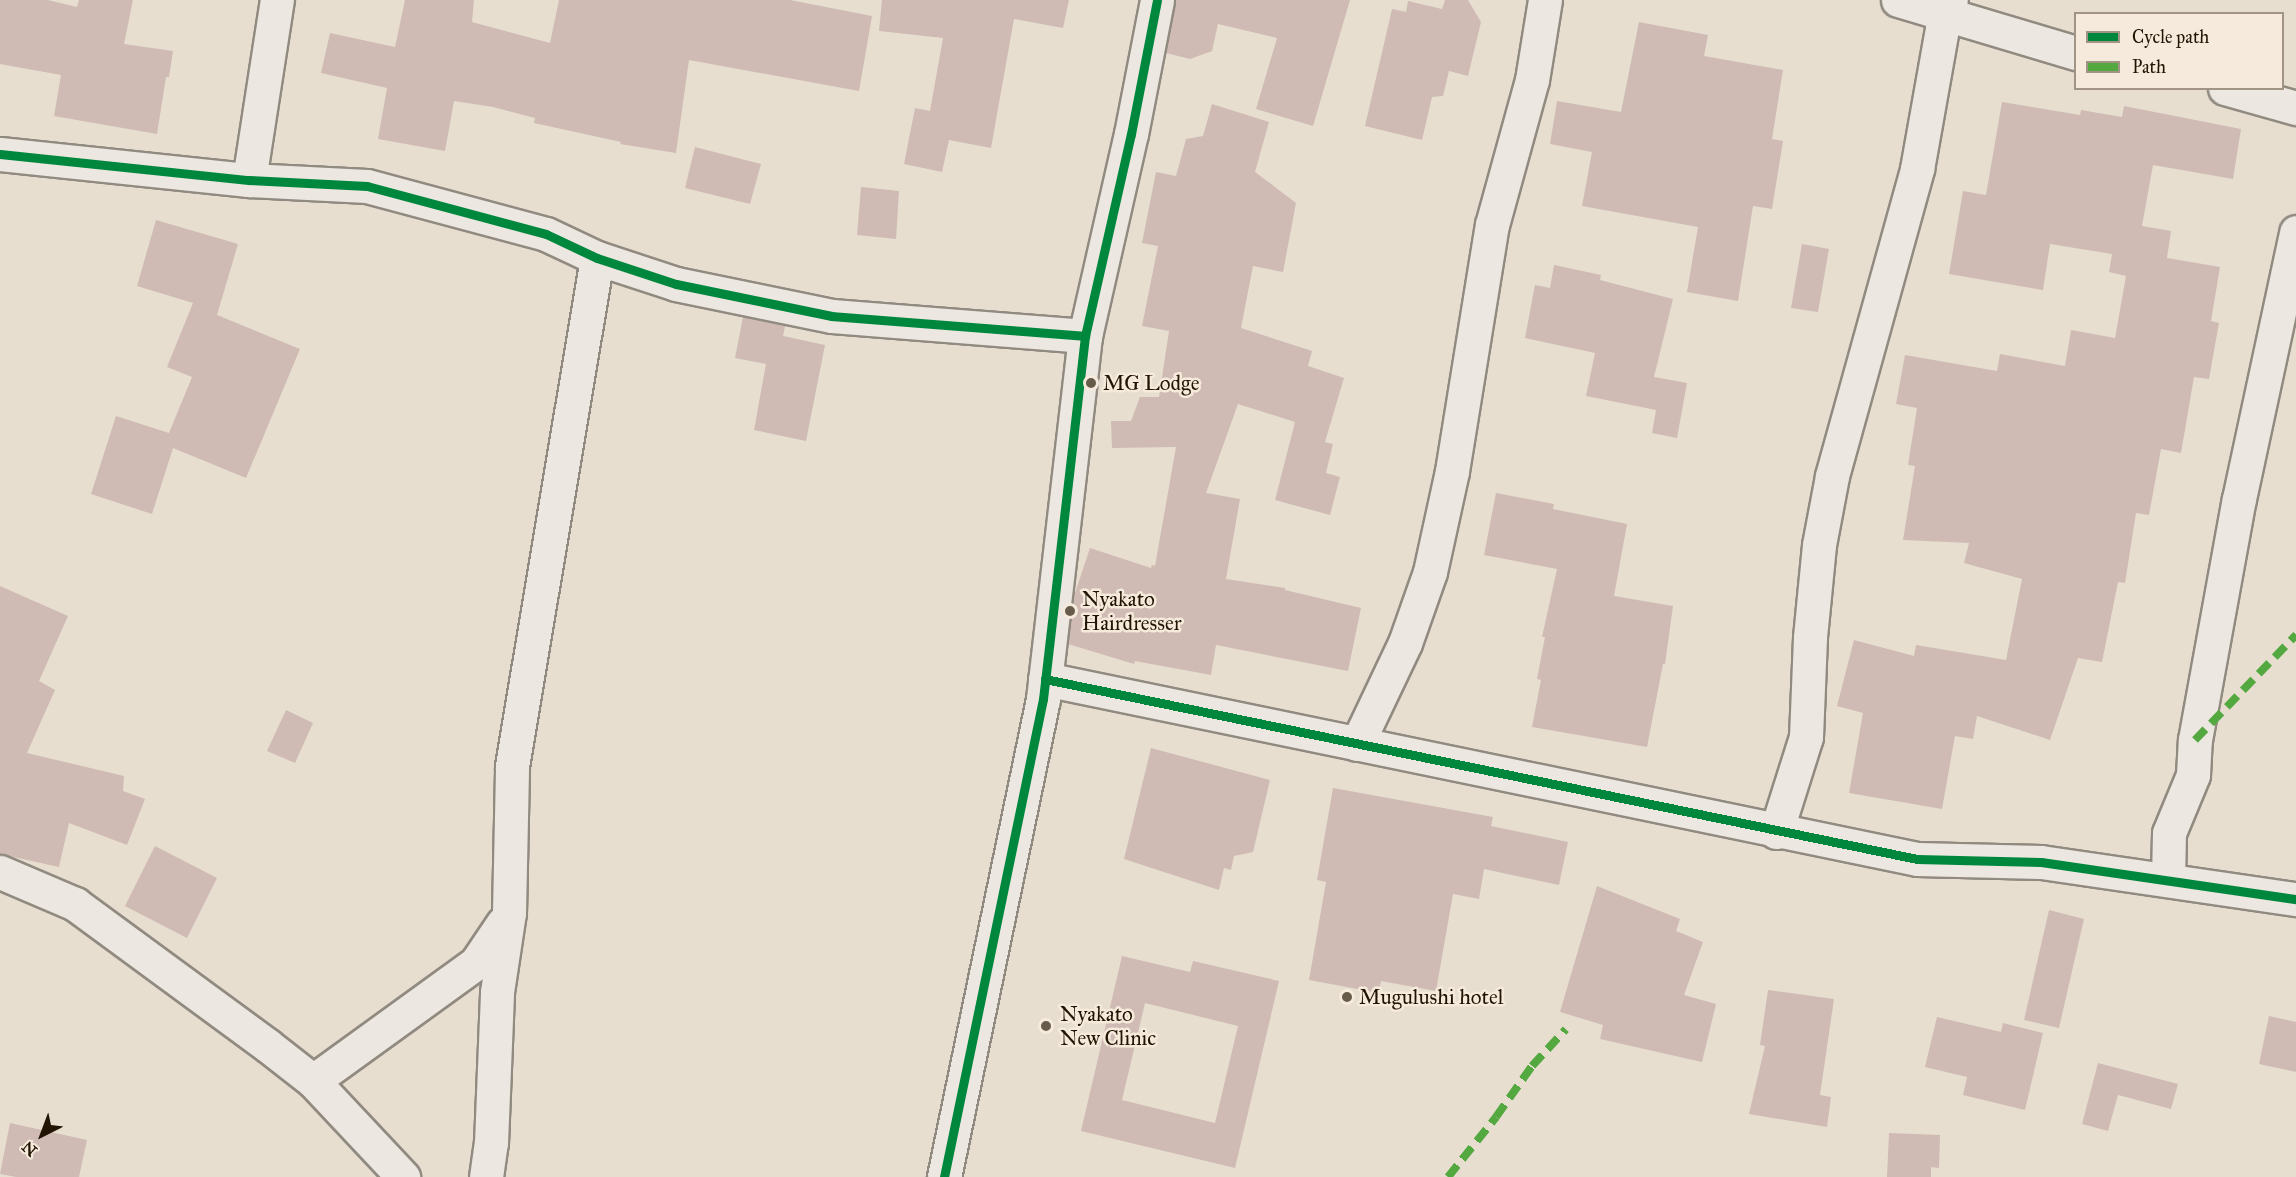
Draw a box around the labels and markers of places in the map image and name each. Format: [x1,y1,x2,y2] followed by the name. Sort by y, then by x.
[1103,370,1200,396] place label: MG Lodge
[1084,376,1098,390] marker: MG Lodge
[1082,586,1182,636] place label: Nyakato Hairdresser
[1063,604,1077,618] marker: Nyakato Hairdresser
[1359,984,1503,1010] place label: Mugulushi hotel
[1340,990,1354,1004] marker: Mugulushi hotel
[1060,1001,1156,1051] place label: Nyakato New Clinic
[1037,1017,1055,1035] marker: Nyakato New Clinic

